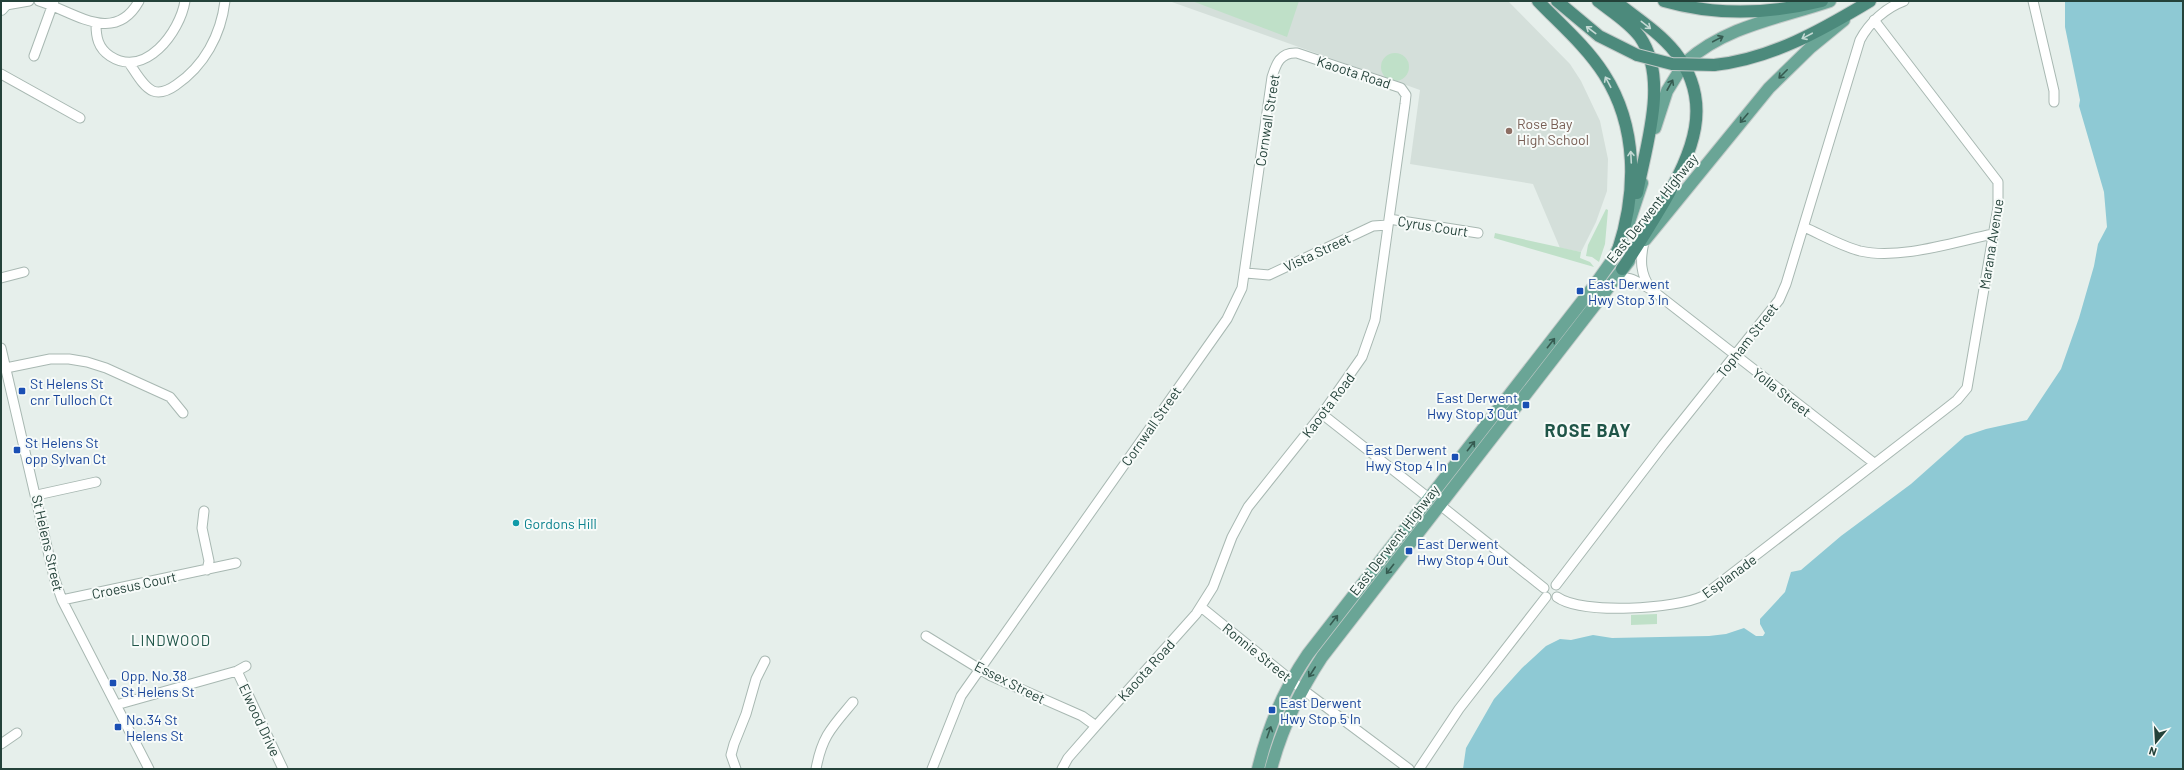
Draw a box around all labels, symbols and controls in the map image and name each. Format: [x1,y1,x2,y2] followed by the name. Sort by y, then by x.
[1640,20,1651,29] one-way arrow
[1585,26,1596,34] one-way arrow
[1801,32,1813,40] one-way arrow
[1711,35,1723,42] one-way arrow
[1315,52,1393,92] street label: Kaoota Road
[1778,69,1788,79] one-way arrow
[1251,73,1283,167] street label: Cornwall Street
[1604,76,1611,88] one-way arrow
[1667,79,1675,91] one-way arrow
[1740,113,1749,123] one-way arrow
[1517,115,1589,148] place label: Rose Bay High School
[1504,126,1514,136] marker: Rose Bay High School
[1603,149,1702,266] street label: East Derwent Highway
[1627,151,1635,164] one-way arrow
[1975,198,2007,290] street label: Marana Avenue
[1397,212,1469,240] street label: Cyrus Court
[1281,229,1353,275] street label: Vista Street
[1588,275,1670,308] place label: East Derwent Hwy Stop 3 In
[1575,286,1585,296] marker: East Derwent Hwy Stop 3 In
[1713,299,1781,381] street label: Topham Street
[1547,338,1555,349] one-way arrow
[1749,364,1815,420] street label: Yolla Street
[1298,369,1358,441] street label: Kaoota Road
[30,375,113,408] place label: St Helens St cnr Tulloch Ct
[1117,383,1185,469] street label: Cornwall Street
[17,386,27,396] marker: St Helens St cnr Tulloch Ct
[1427,389,1518,422] place label: East Derwent Hwy Stop 3 Out
[1521,400,1531,410] marker: East Derwent Hwy Stop 3 Out
[1544,419,1632,441] district label: ROSE BAY
[25,434,106,467] place label: St Helens St opp Sylvan Ct
[1365,441,1447,474] place label: East Derwent Hwy Stop 4 In
[1467,441,1476,452] one-way arrow
[12,445,22,455] marker: St Helens St opp Sylvan Ct
[1450,452,1460,462] marker: East Derwent Hwy Stop 4 In
[1346,481,1443,599] street label: East Derwent Highway
[29,493,67,593] street label: St Helens Street
[524,515,597,532] place label: Gordons Hill
[511,518,521,528] marker: Gordons Hill
[1417,535,1509,568] place label: East Derwent Hwy Stop 4 Out
[1404,546,1414,556] marker: East Derwent Hwy Stop 4 Out
[1698,551,1760,601] street label: Esplanade
[1386,563,1395,574] one-way arrow
[90,568,178,602] street label: Croesus Court
[1330,615,1339,626] one-way arrow
[1219,619,1295,685] street label: Ronnie Street
[131,631,211,649] district label: LINDWOOD
[1114,636,1178,704] street label: Kaoota Road
[972,657,1048,707] street label: Essex Street
[121,667,195,700] place label: Opp. No.38 St Helens St
[1308,667,1316,678] one-way arrow
[108,678,118,688] marker: Opp. No.38 St Helens St
[236,681,284,759] street label: Elwood Drive
[1280,694,1362,727] place label: East Derwent Hwy Stop 5 In
[1267,705,1277,715] marker: East Derwent Hwy Stop 5 In
[126,711,184,744] place label: No.34 St Helens St
[113,722,123,732] marker: No.34 St Helens St
[2136,722,2176,762] north arrow
[1266,725,1273,738] one-way arrow
[2147,745,2158,759] text: N

